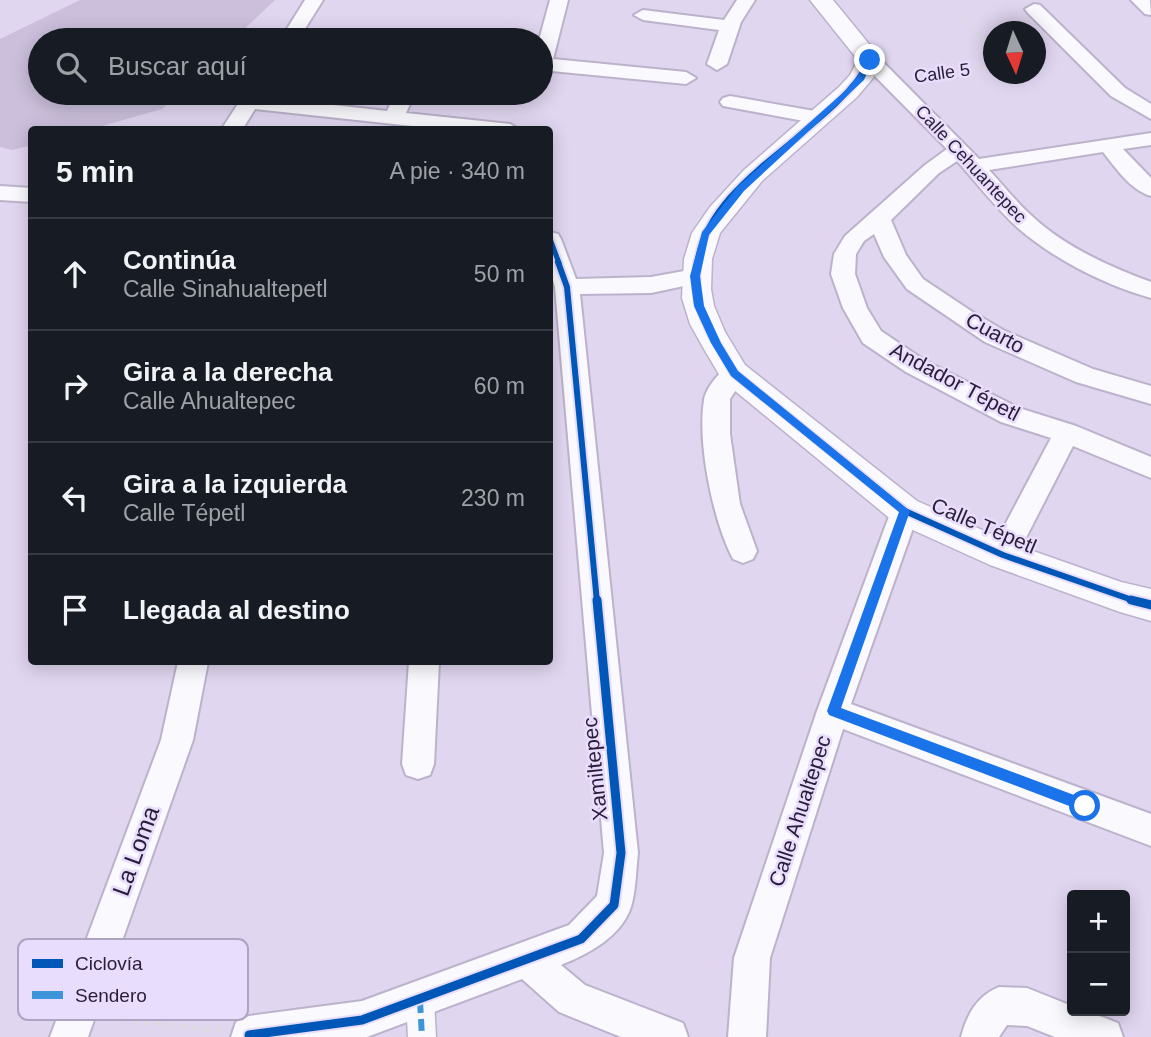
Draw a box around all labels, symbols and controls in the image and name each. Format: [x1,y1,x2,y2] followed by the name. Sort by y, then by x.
[983,21,1046,84] north arrow
[28,28,553,105] search box
[854,44,885,75] route end
[52,48,90,86] icon: search
[108,51,247,81] text: Buscar aquí
[913,59,971,87] street label: Calle 5
[911,101,1031,227] street label: Calle Cehuantepec
[56,155,134,188] text: 5 min
[389,158,525,184] text: A pie · 340 m
[123,245,236,275] text: Continúa
[56,255,94,293] icon: ahead
[474,261,525,287] text: 50 m
[123,276,328,302] text: Calle Sinahualtepetl
[962,308,1028,358] street label: Cuarto
[887,338,1024,425] street label: Andador Tépetl
[123,357,333,387] text: Gira a la derecha
[56,367,94,405] icon: right
[474,373,525,399] text: 60 m
[123,388,296,414] text: Calle Ahualtepec
[123,469,347,499] text: Gira a la izquierda
[56,479,94,517] icon: left
[461,485,525,511] text: 230 m
[928,493,1040,558] street label: Calle Tépetl
[123,500,245,526] text: Calle Tépetl
[56,591,94,629] icon: arrive
[123,595,350,625] text: Llegada al destino
[578,716,611,822] street label: Xamiltepec
[764,732,835,889] street label: Calle Ahualtepec
[1069,790,1100,821] route start
[107,802,164,899] street label: La Loma
[1067,890,1130,1016] map controls
[1067,890,1130,953] button: +
[18,939,248,1020] legend
[75,953,143,974] text: Ciclovía
[1067,953,1130,1016] button: −
[75,985,147,1006] text: Sendero

